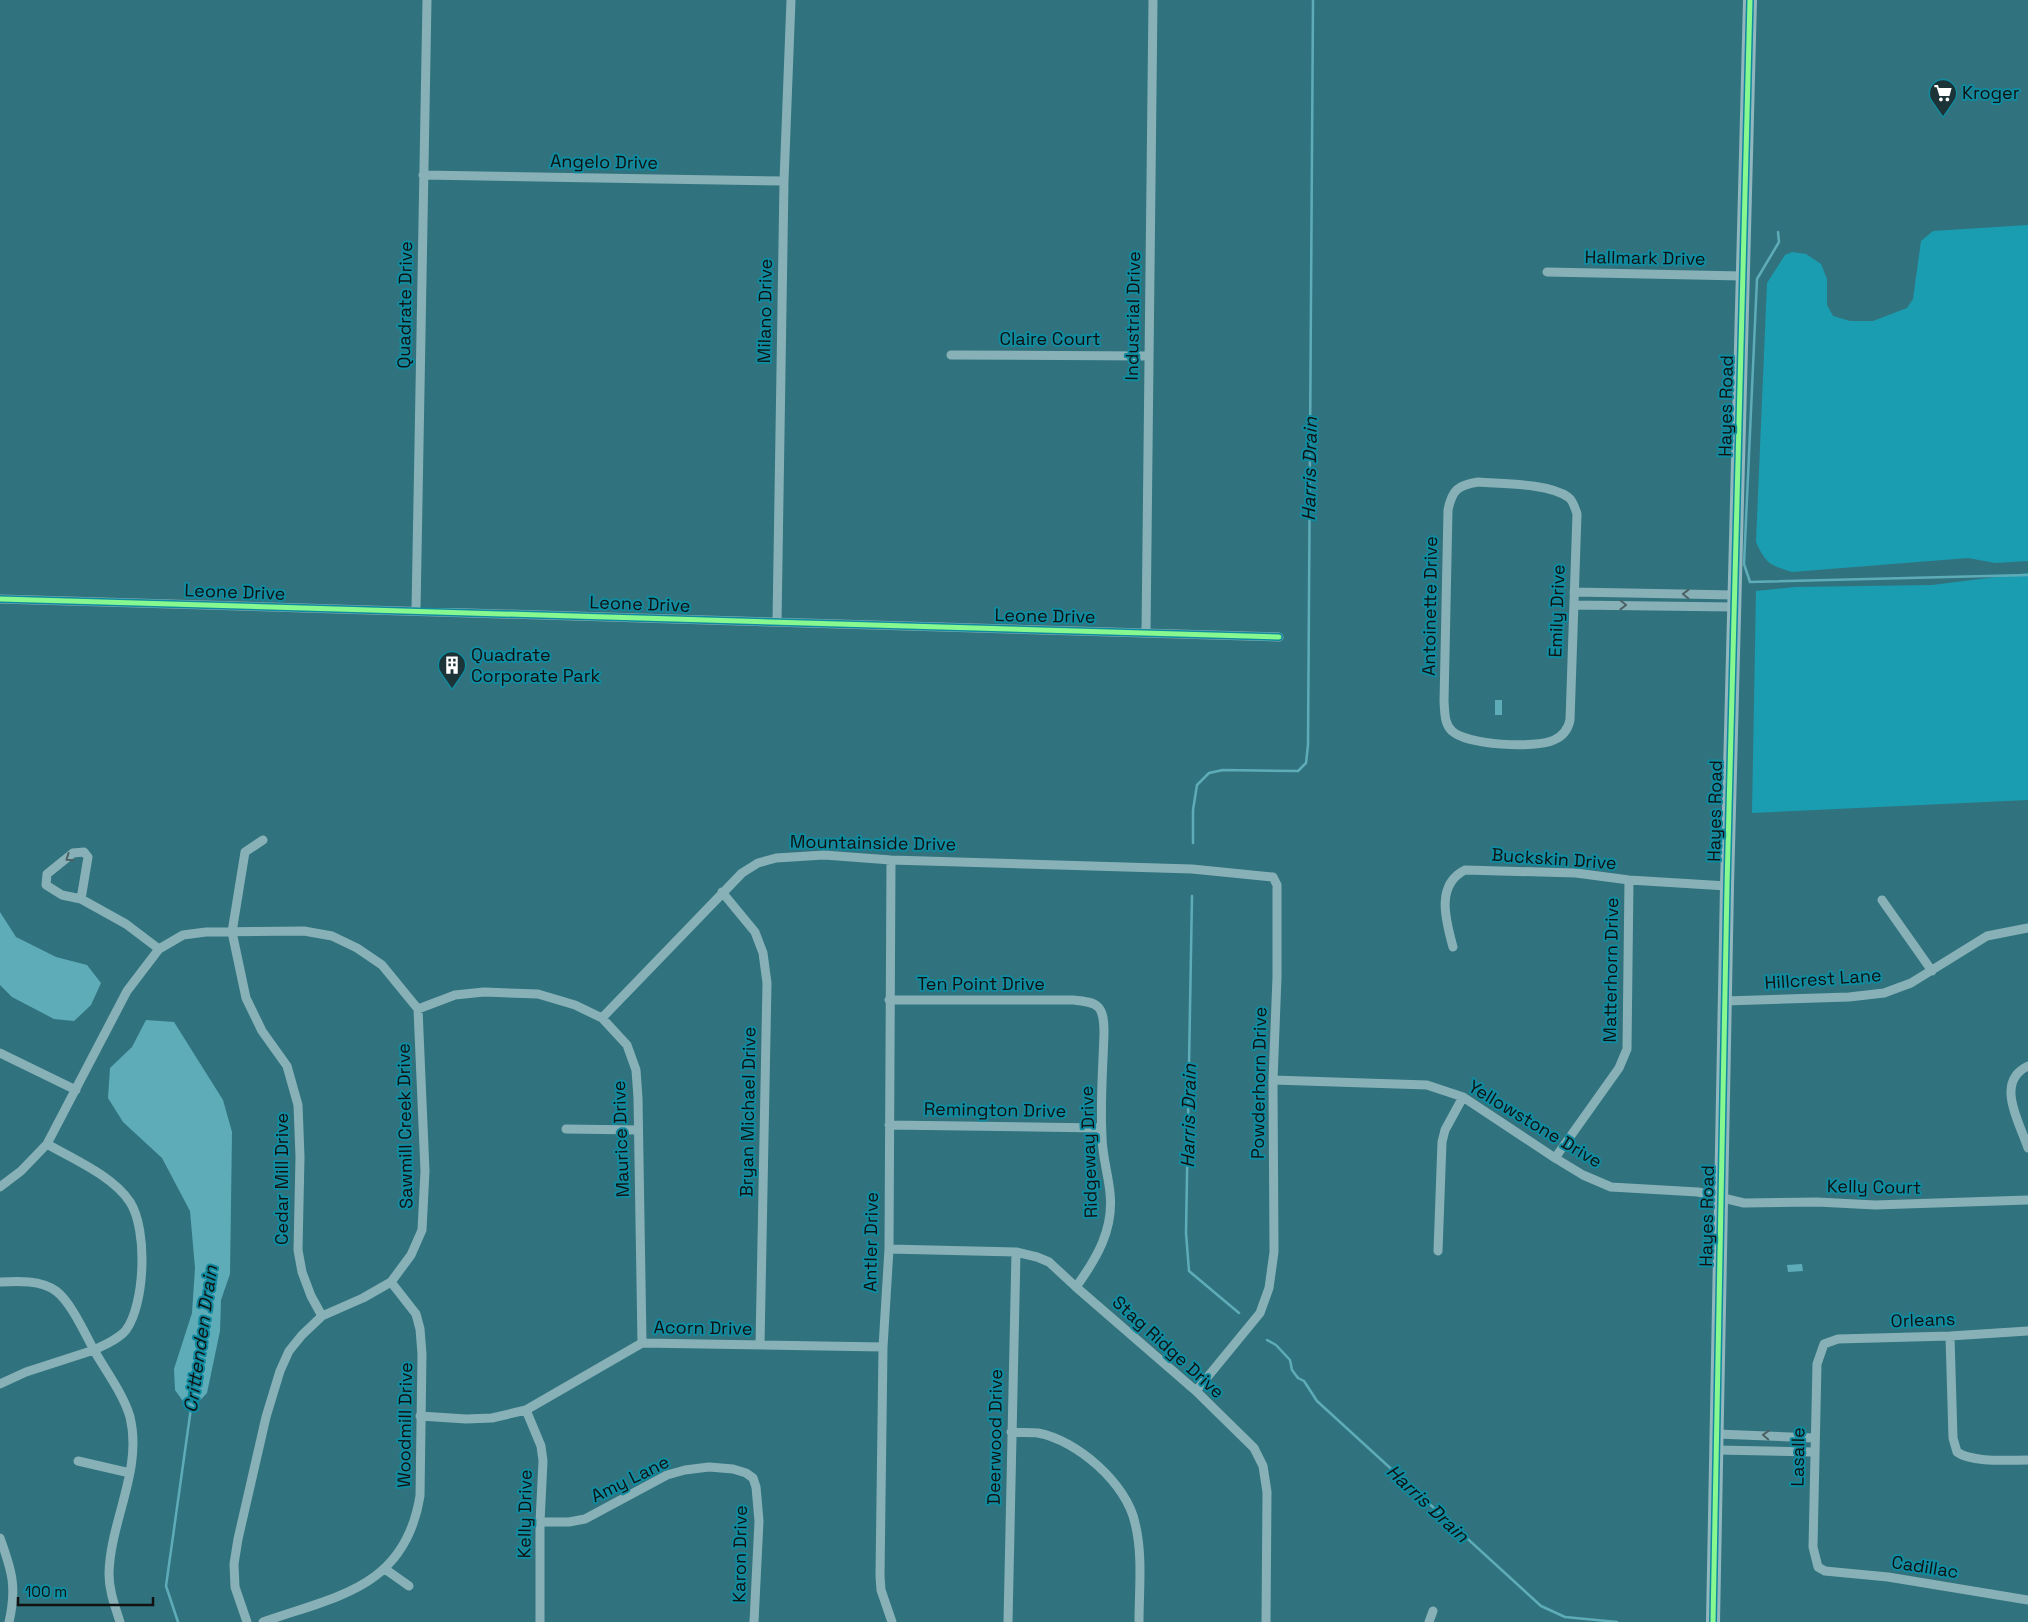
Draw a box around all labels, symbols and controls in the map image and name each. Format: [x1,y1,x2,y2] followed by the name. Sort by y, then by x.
[1928,78,1958,117] supermarket icon: Kroger
[1962,81,2020,104] place label: Kroger
[550,149,658,174] street label: Angelo Drive
[392,241,417,369] street label: Quadrate Drive
[1584,245,1706,270] street label: Hallmark Drive
[1120,251,1145,381] street label: Industrial Drive
[752,258,777,364] street label: Milano Drive
[999,327,1101,350] street label: Claire Court
[1713,355,1738,457] street label: Hayes Road
[1296,416,1323,521] water label: Harris Drain
[1417,536,1442,676] street label: Antoinette Drive
[1543,564,1570,658] street label: Emily Drive
[184,578,286,605] street label: Leone Drive
[1682,589,1690,599] one-way arrow
[589,590,691,617] street label: Leone Drive
[1619,600,1627,611] one-way arrow
[994,603,1096,628] street label: Leone Drive
[471,643,600,687] place label: Quadrate Corporate Park
[437,650,467,689] building icon: Quadrate Corporate Park
[1702,760,1727,862] street label: Hayes Road
[790,830,956,855] street label: Mountainside Drive
[1491,843,1617,874] street label: Buckskin Drive
[65,852,75,861] one-way arrow
[1598,897,1623,1043] street label: Matterhorn Drive
[1764,963,1882,994] street label: Hillcrest Lane
[917,972,1045,995] street label: Ten Point Drive
[1246,1007,1271,1159] street label: Powderhorn Drive
[735,1027,760,1197] street label: Bryan Michael Drive
[392,1043,417,1209] street label: Sawmill Creek Drive
[1175,1063,1202,1168] water label: Harris Drain
[1464,1075,1606,1173] street label: Yellowstone Drive
[607,1080,634,1198] street label: Maurice Drive
[1075,1085,1102,1219] street label: Ridgeway Drive
[924,1097,1066,1122] street label: Remington Drive
[270,1113,293,1245] street label: Cedar Mill Drive
[1694,1165,1719,1267] street label: Hayes Road
[1827,1174,1921,1199] street label: Kelly Court
[858,1192,883,1292] street label: Antler Drive
[178,1263,223,1414] water label: Crittenden Drain
[1108,1290,1229,1403] street label: Stag Ridge Drive
[1890,1307,1956,1332] street label: Orleans
[653,1315,753,1340] street label: Acorn Drive
[392,1362,417,1488] street label: Woodmill Drive
[982,1369,1007,1505] street label: Deerwood Drive
[1785,1427,1810,1487] street label: Lasalle
[1762,1430,1770,1441] one-way arrow
[587,1450,673,1507] street label: Amy Lane
[1381,1459,1474,1548] water label: Harris Drain
[512,1469,537,1559] street label: Kelly Drive
[727,1505,752,1603] street label: Karon Drive
[1890,1550,1960,1583] street label: Cadillac
[18,1574,152,1606] scale bar
[25,1582,67,1601] text: 100 m

